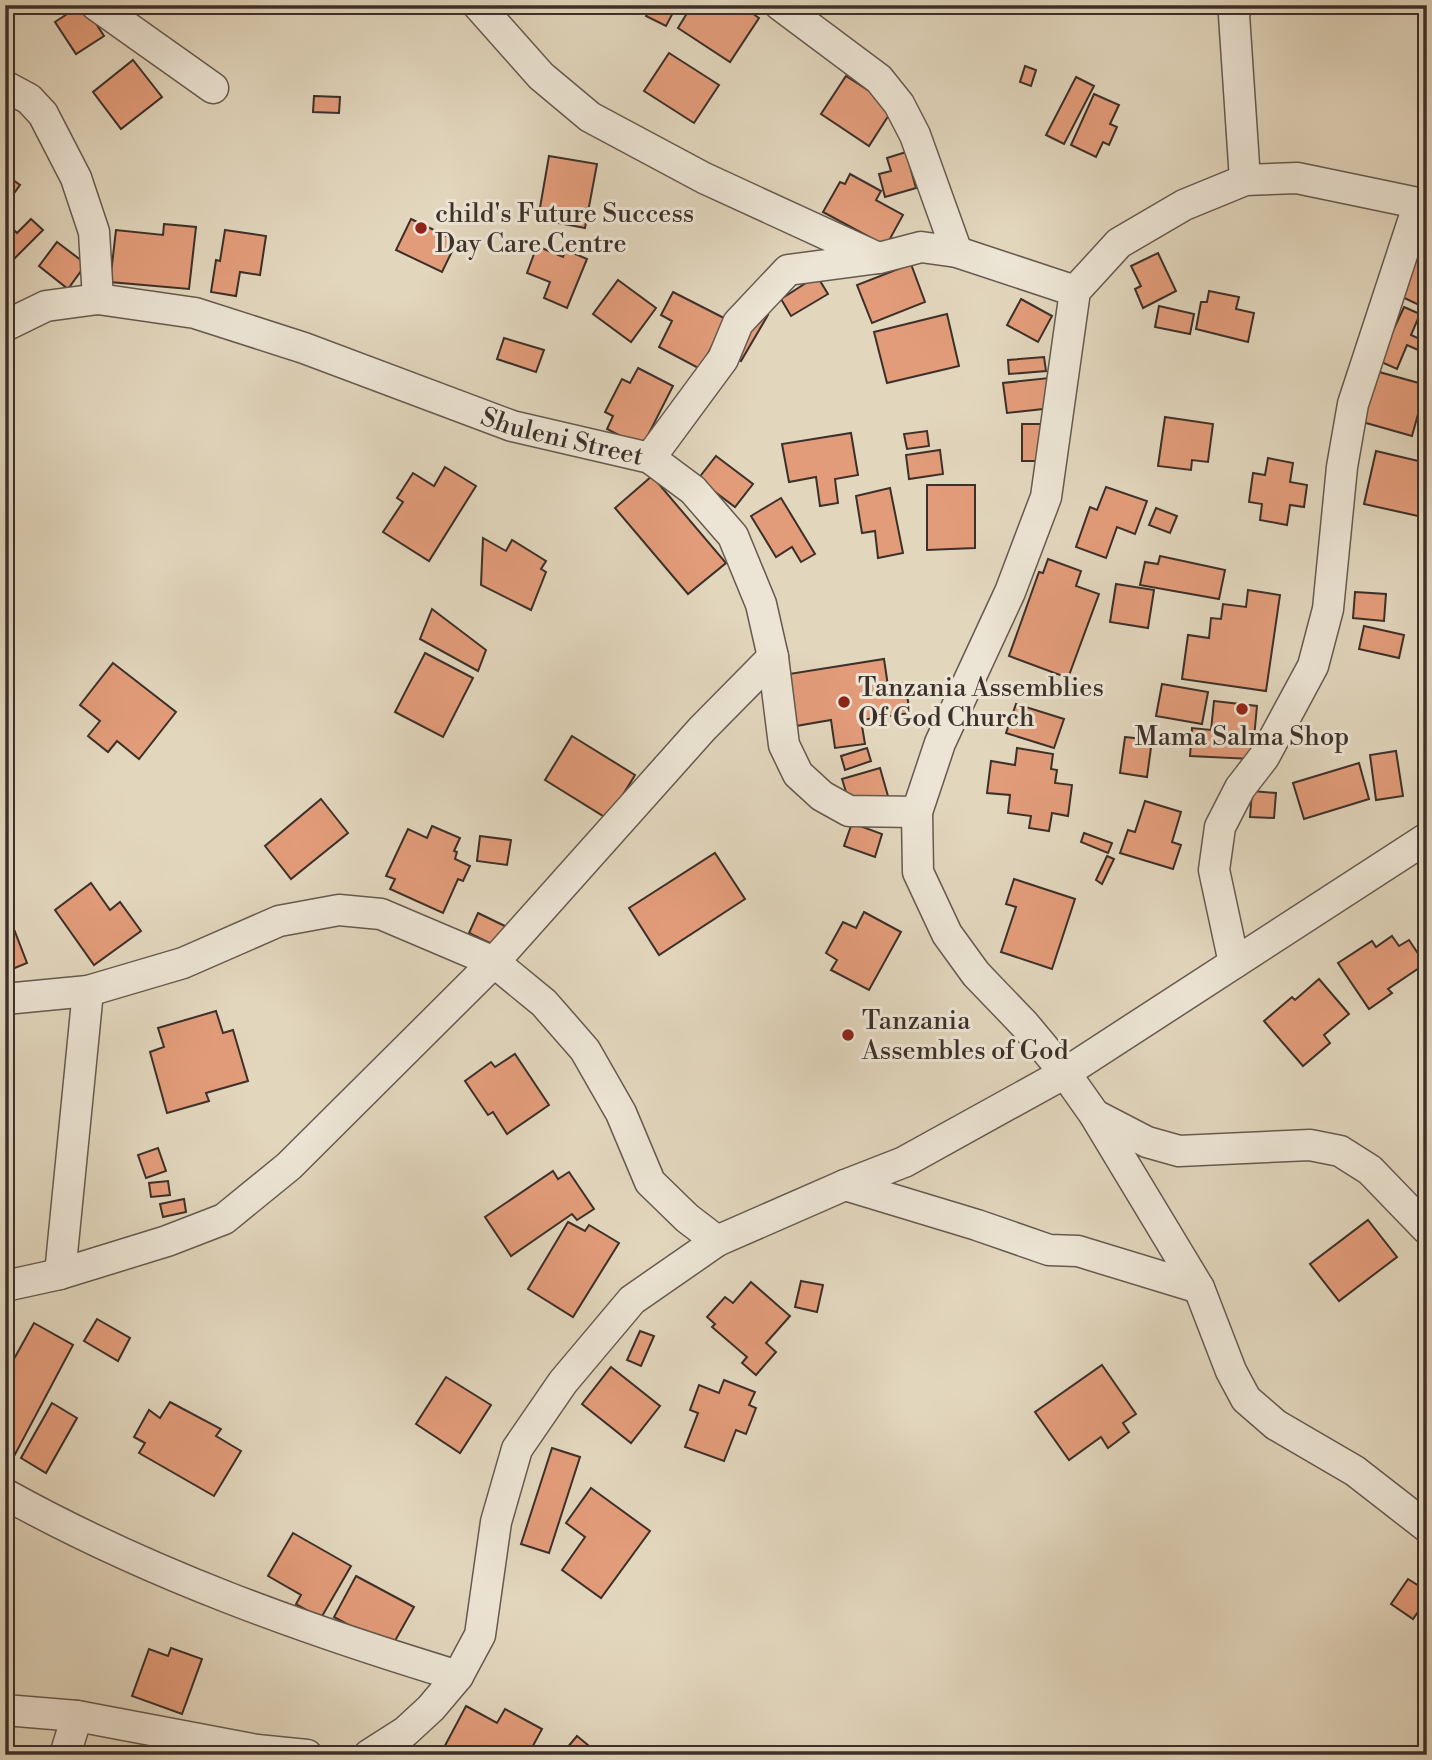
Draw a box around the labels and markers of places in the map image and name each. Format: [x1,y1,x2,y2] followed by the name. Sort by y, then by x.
[435,198,694,260] place label: child's Future Success Day Care Centre
[413,220,429,236] marker: child's Future Success Day Care Centre
[858,672,1104,734] place label: Tanzania Assemblies Of God Church
[836,694,852,710] marker: Tanzania Assemblies Of God Church
[1234,701,1250,717] marker: Mama Salma Shop
[1135,721,1349,753] place label: Mama Salma Shop
[861,1005,1069,1067] place label: Tanzania Assembles of God
[840,1027,856,1043] marker: Tanzania Assembles of God

